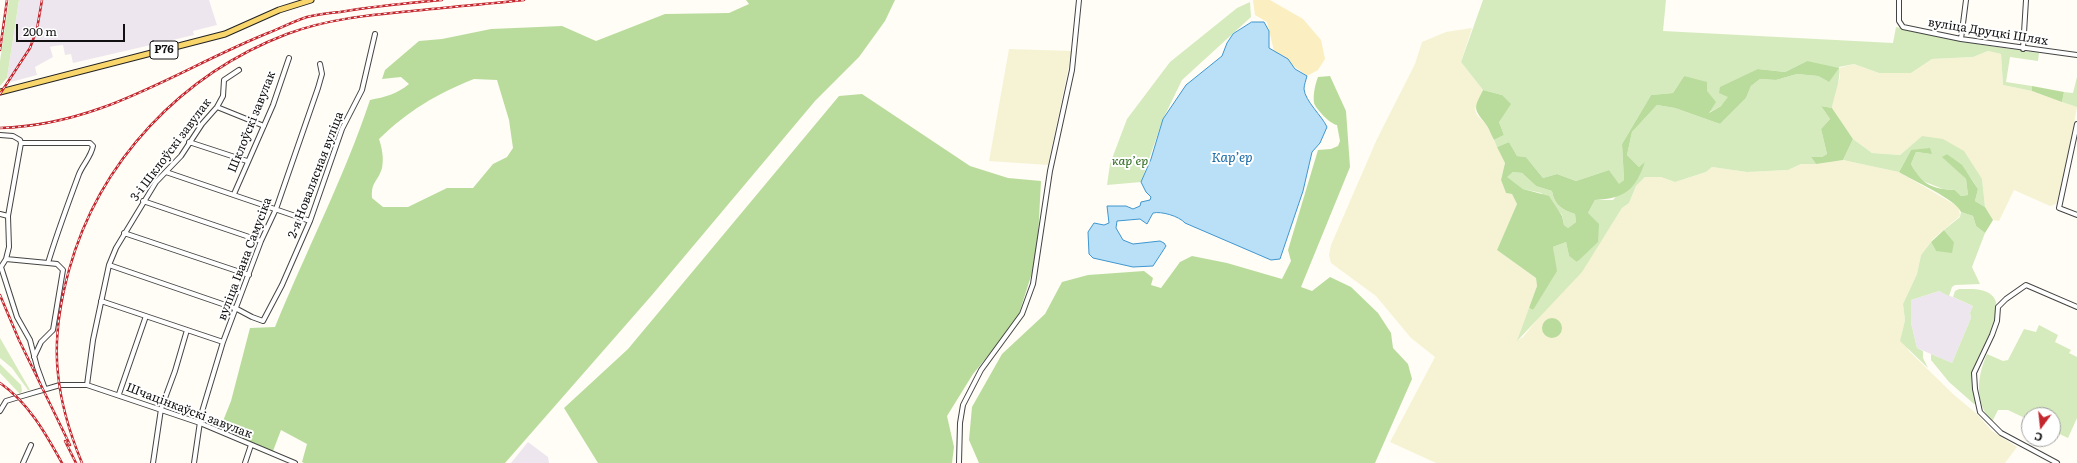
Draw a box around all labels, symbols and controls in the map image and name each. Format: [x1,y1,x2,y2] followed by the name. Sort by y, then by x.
[1927,15,2049,49] street label: вуліца Друцкі Шлях
[18,16,127,42] scale bar
[23,22,57,40] text: 200 m
[150,41,178,59] road number: Р76
[225,69,279,175] street label: Шклоўскі завулак
[128,96,214,204] street label: 3-і Шклоўскі завулак
[285,110,347,240] street label: 2-я Новалясная вуліца
[1211,150,1253,166] water label: Карʼер
[1112,154,1148,168] park label: карʼер
[215,195,275,323] street label: вуліца Івана Самусіка
[124,380,254,442] street label: Шчацінкаўскі завулак
[2021,407,2061,447] north arrow
[2032,429,2044,446] text: С

